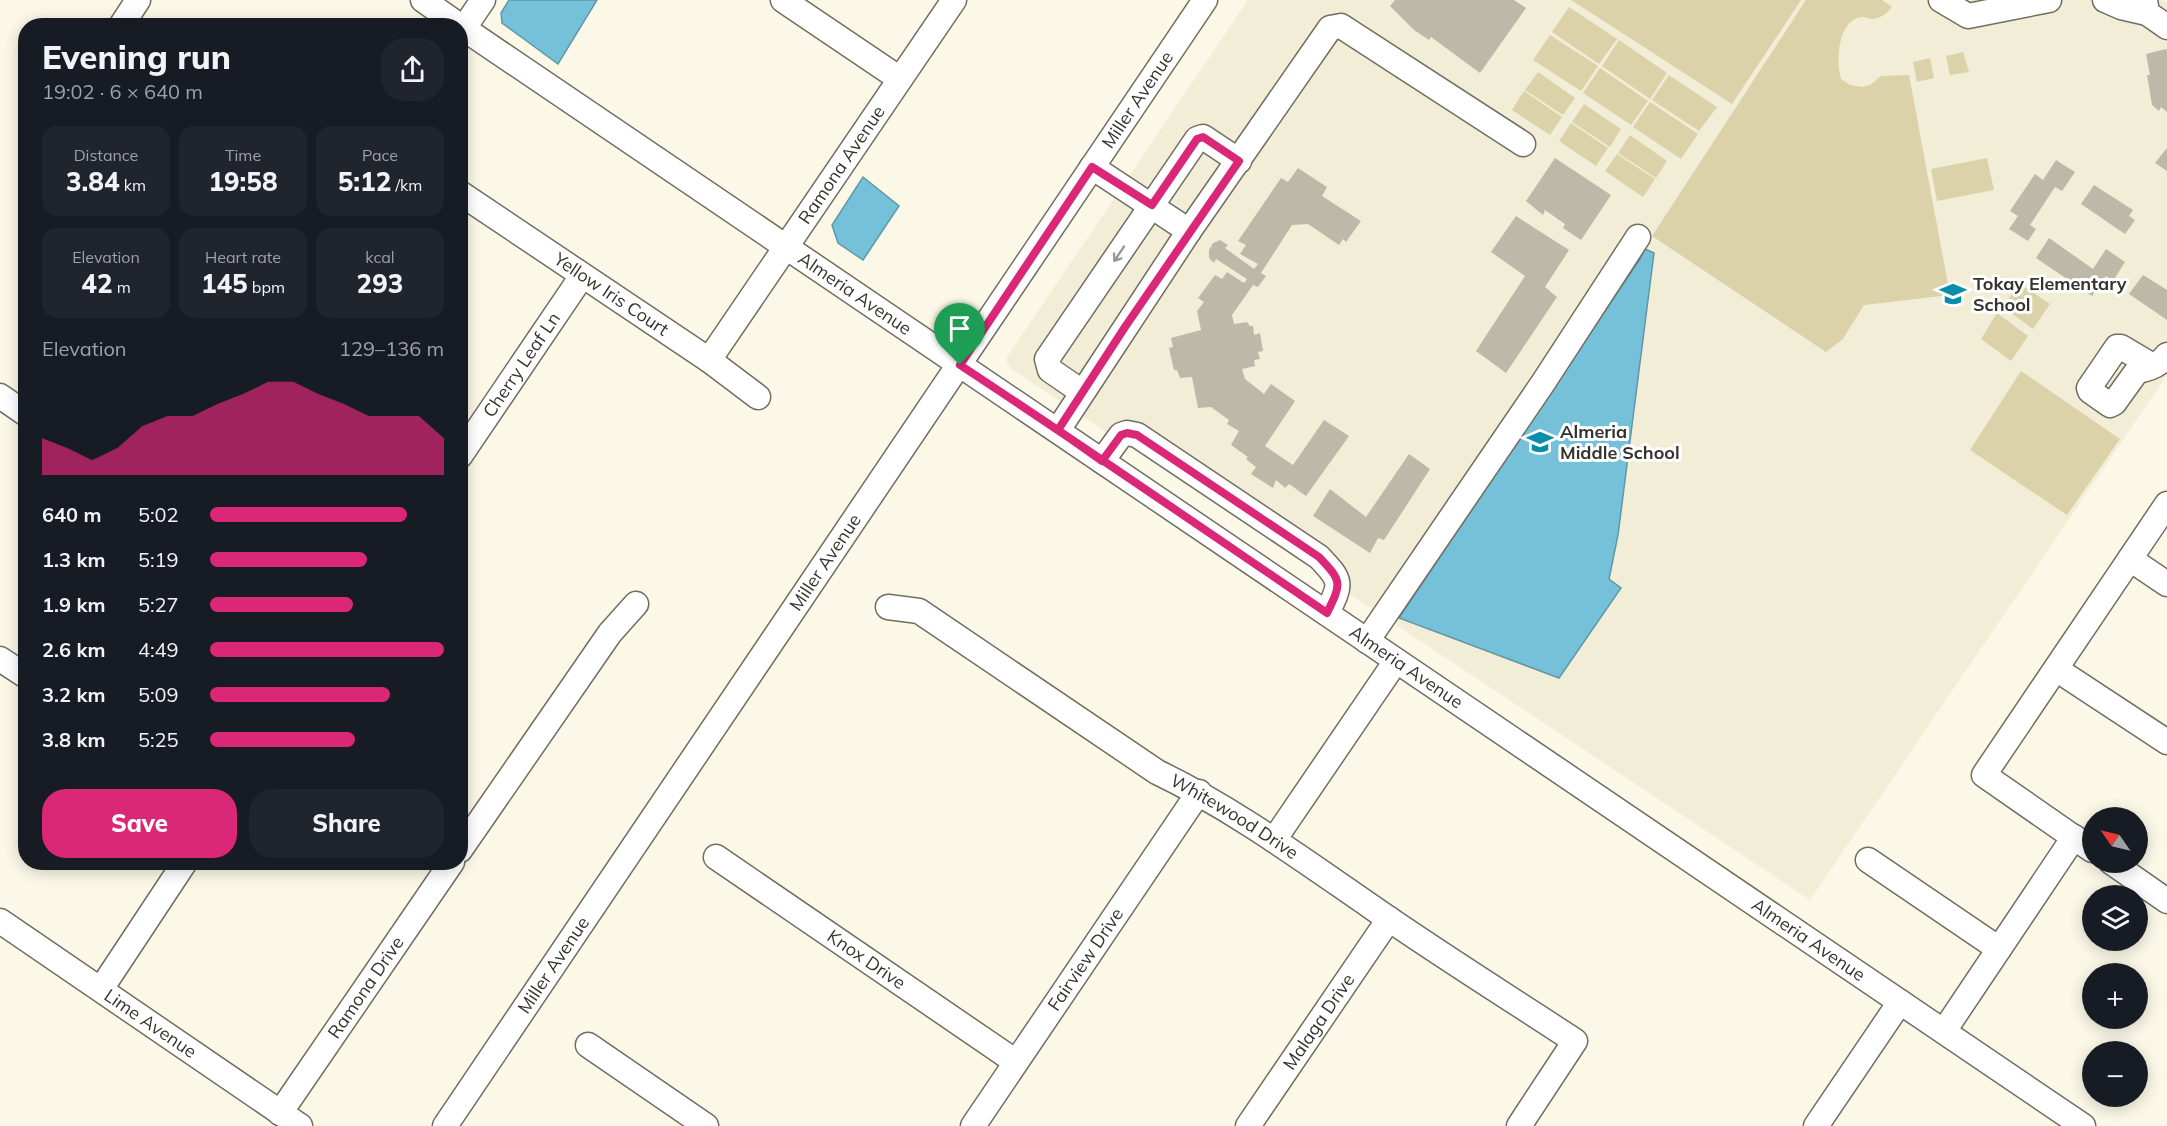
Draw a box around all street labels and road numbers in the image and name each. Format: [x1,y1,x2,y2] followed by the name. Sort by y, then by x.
[1096,47,1178,152] street label: Miller Avenue
[793,101,890,228] street label: Ramona Avenue
[549,247,673,341] street label: Yellow Iris Court
[794,247,916,340] street label: Almeria Avenue
[478,308,565,422] street label: Cherry Leaf Ln
[784,509,866,615] street label: Miller Avenue
[1345,620,1468,713] street label: Almeria Avenue
[1167,769,1303,864] street label: Whitewood Drive
[1748,893,1870,986] street label: Almeria Avenue
[1042,903,1128,1015] street label: Fairview Drive
[512,912,594,1018] street label: Miller Avenue
[823,924,910,994] street label: Knox Drive
[322,932,409,1043] street label: Ramona Drive
[1278,969,1359,1074] street label: Malaga Drive
[100,984,201,1063] street label: Lime Avenue

